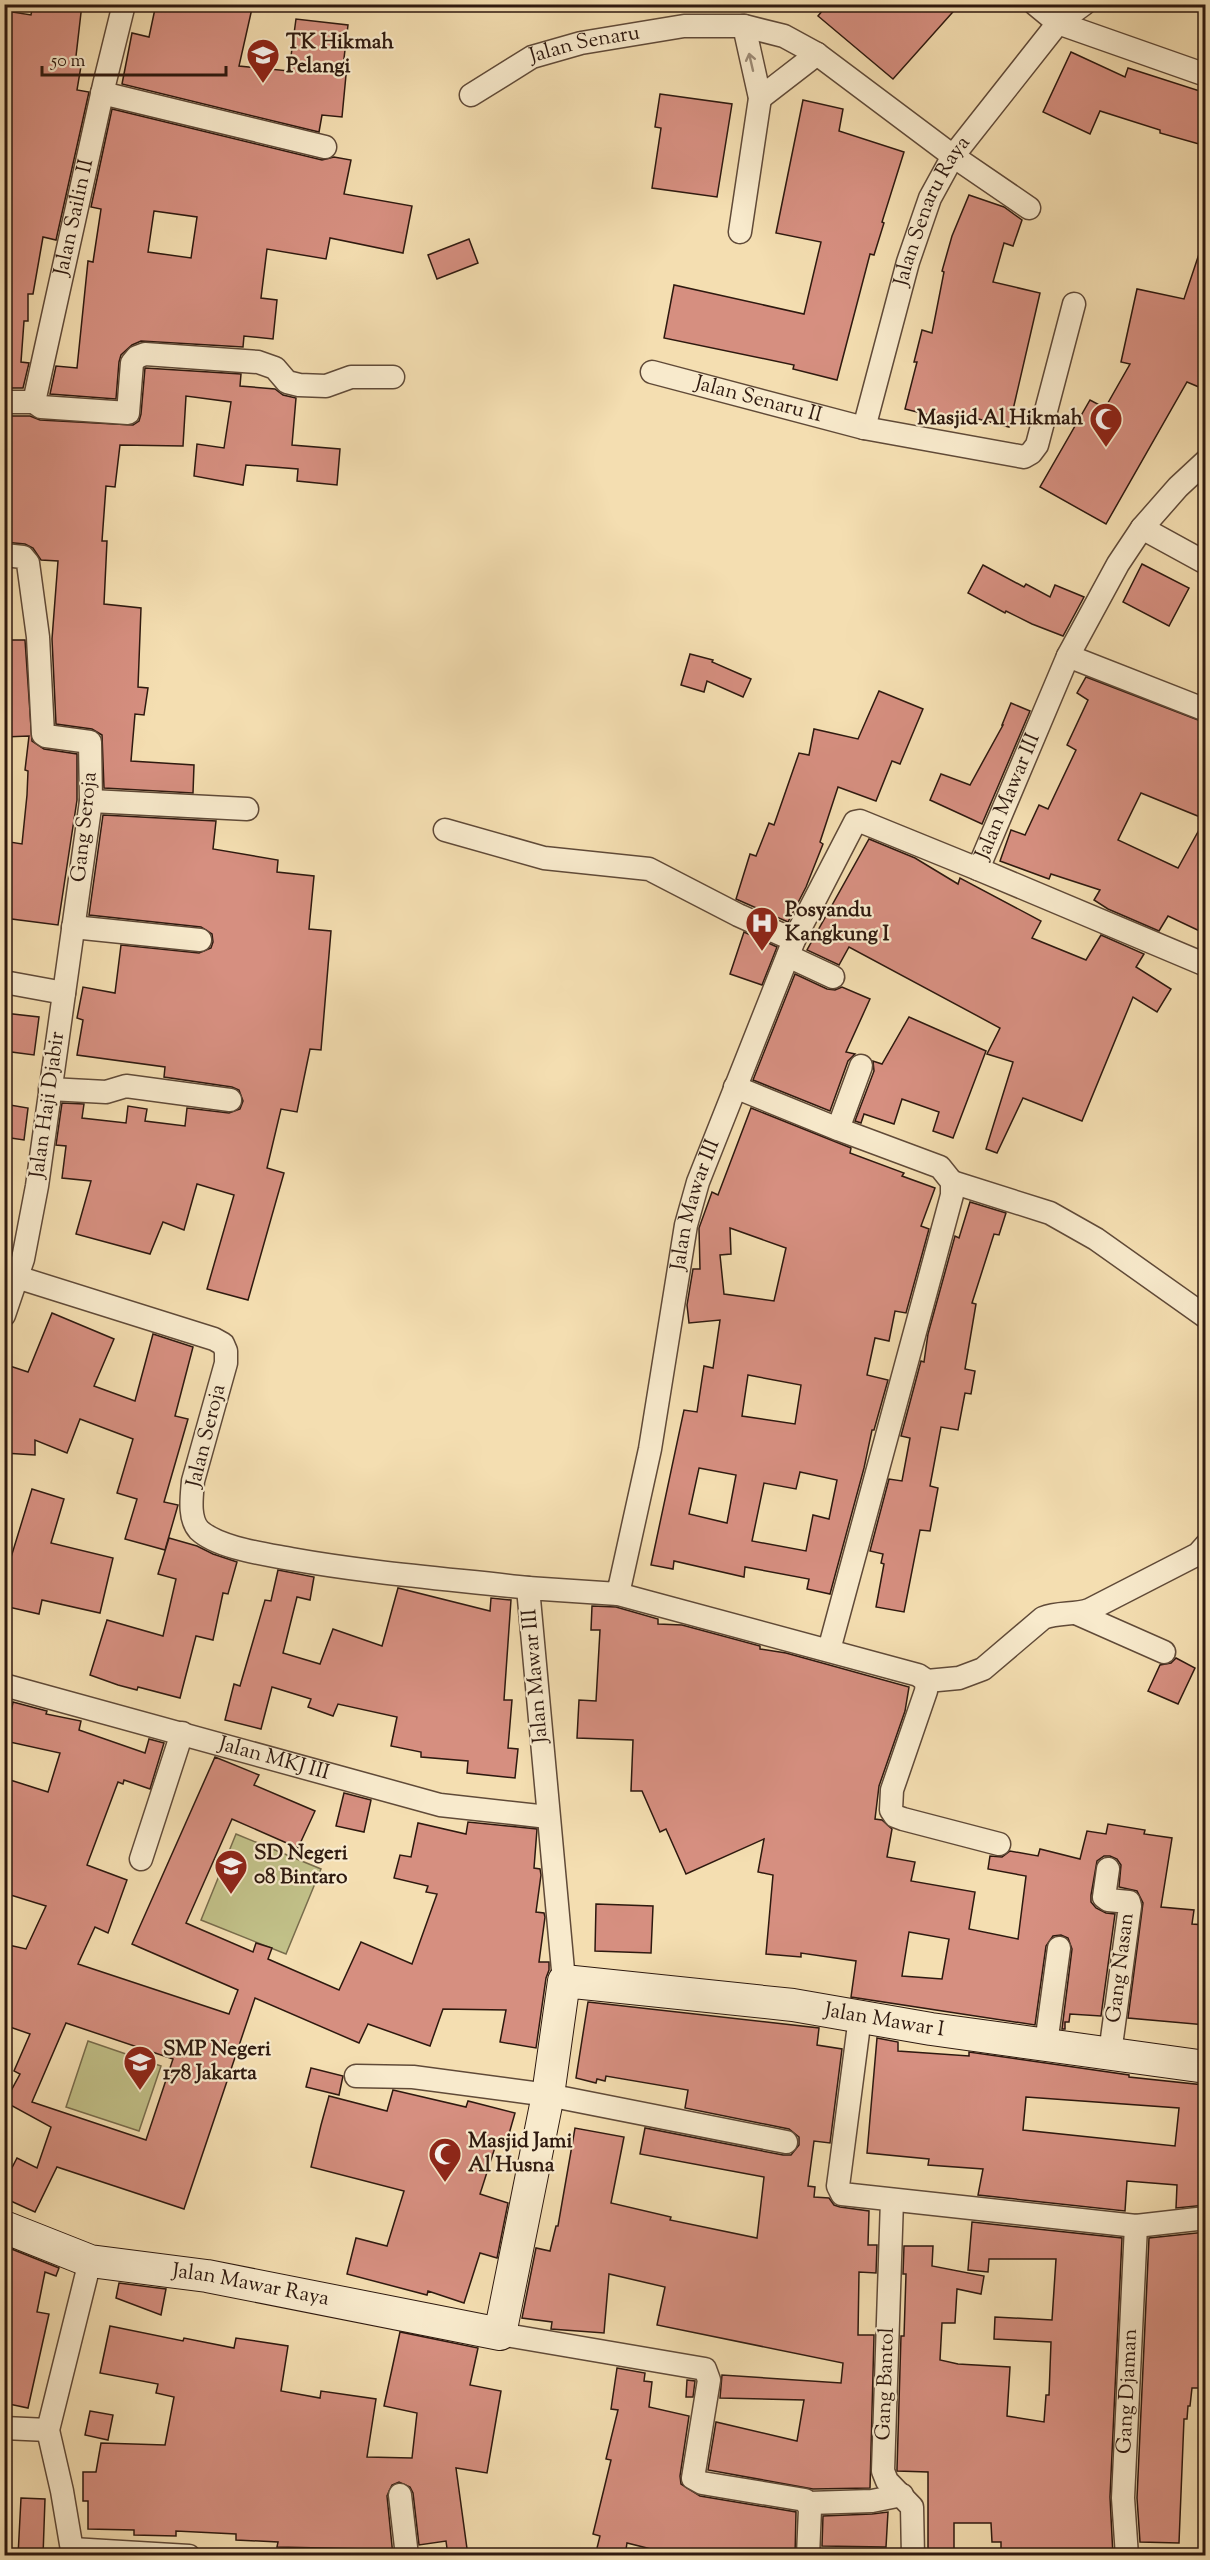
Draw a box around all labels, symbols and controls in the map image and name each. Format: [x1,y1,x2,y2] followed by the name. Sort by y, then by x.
[525,19,642,72] street label: Jalan Senaru
[286,28,395,82] place label: TK Hikmah Pelangi
[245,37,281,84] school or university icon: TK Hikmah Pelangi
[42,39,226,77] scale bar
[50,49,86,75] text: 50 m
[745,53,757,72] one-way arrow
[887,130,978,290] street label: Jalan Senaru Raya
[47,156,102,280] street label: Jalan Sailin II
[690,369,825,431] street label: Jalan Senaru II
[1088,401,1124,448] mosque icon: Masjid Al Hikmah
[917,404,1084,434] place label: Masjid Al Hikmah
[968,729,1049,866] street label: Jalan Mawar III
[64,770,106,884] street label: Gang Seroja
[785,896,889,950] place label: Posyandu Kangkung I
[744,905,780,952] hospital icon: Posyandu Kangkung I
[23,1030,73,1181] street label: Jalan Haji Djabir
[664,1135,728,1274] street label: Jalan Mawar III
[179,1381,234,1492] street label: Jalan Seroja
[515,1607,557,1746] street label: Jalan Mawar III
[214,1729,333,1789] street label: Jalan MKJ III
[254,1839,348,1893] place label: SD Negeri 08 Bintaro
[213,1848,249,1895] school or university icon: SD Negeri 08 Bintaro
[1099,1911,1143,2025] street label: Gang Nasan
[821,1996,946,2046] street label: Jalan Mawar I
[163,2035,271,2089] place label: SMP Negeri 178 Jakarta
[122,2044,158,2091] school or university icon: SMP Negeri 178 Jakarta
[468,2127,572,2181] place label: Masjid Jami Al Husna
[427,2136,463,2183] mosque icon: Masjid Jami Al Husna
[169,2257,332,2315] street label: Jalan Mawar Raya
[869,2327,903,2441] street label: Gang Bantol
[1110,2328,1146,2455] street label: Gang Djaman

